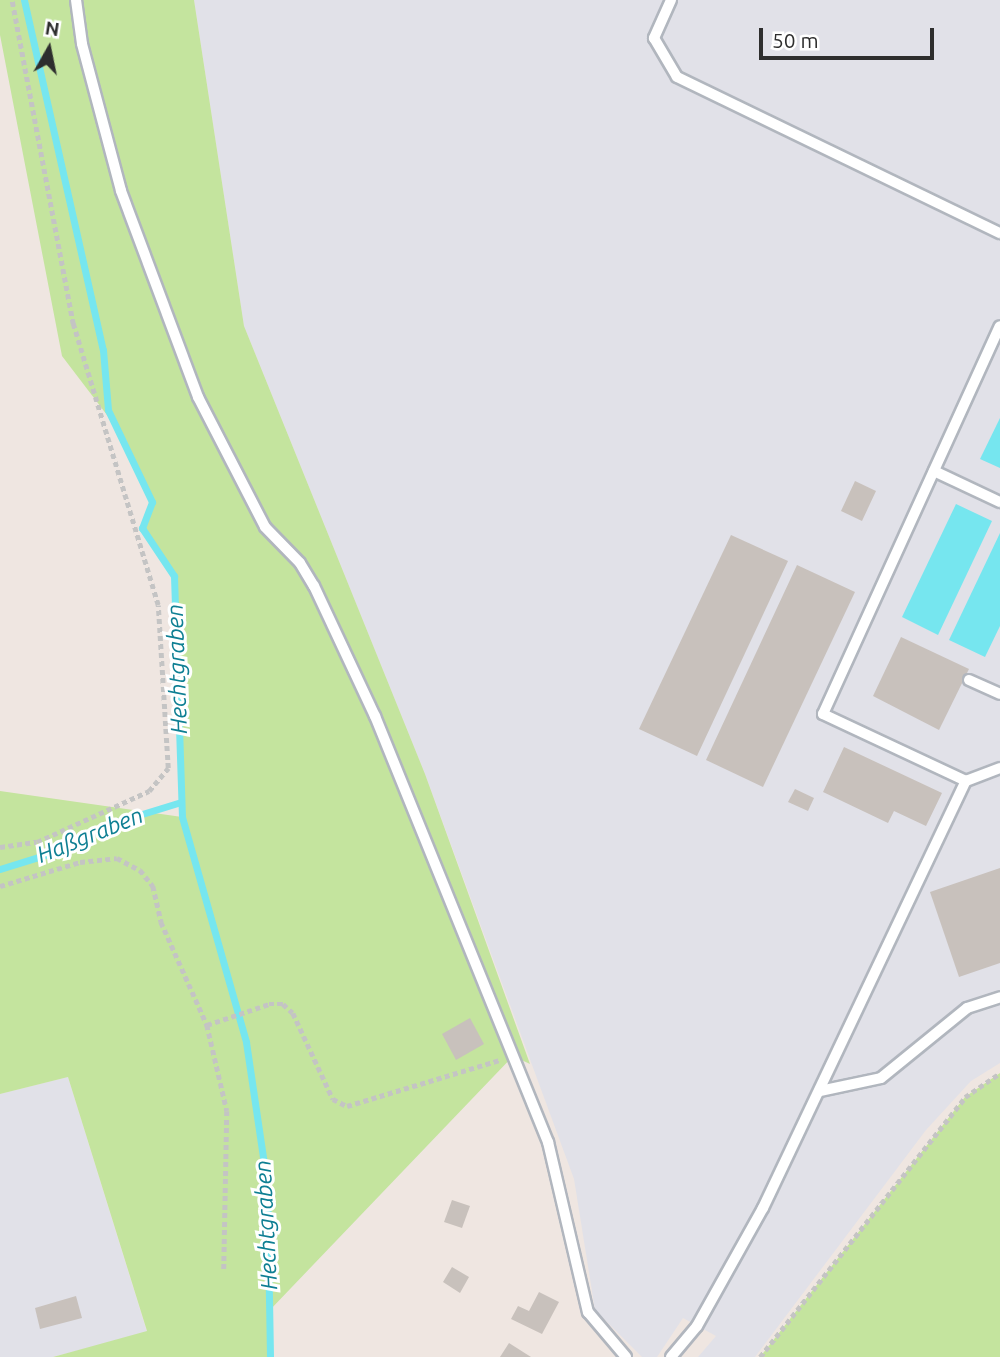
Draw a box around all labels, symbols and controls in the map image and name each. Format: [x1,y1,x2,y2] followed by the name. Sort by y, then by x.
[14,14,84,84] north arrow
[762,14,937,58] scale bar
[44,16,61,40] text: N
[772,28,819,52] text: 50 m
[161,604,193,734] water label: Hechtgraben
[33,801,147,869] water label: Haßgraben
[249,1159,283,1291] water label: Hechtgraben

